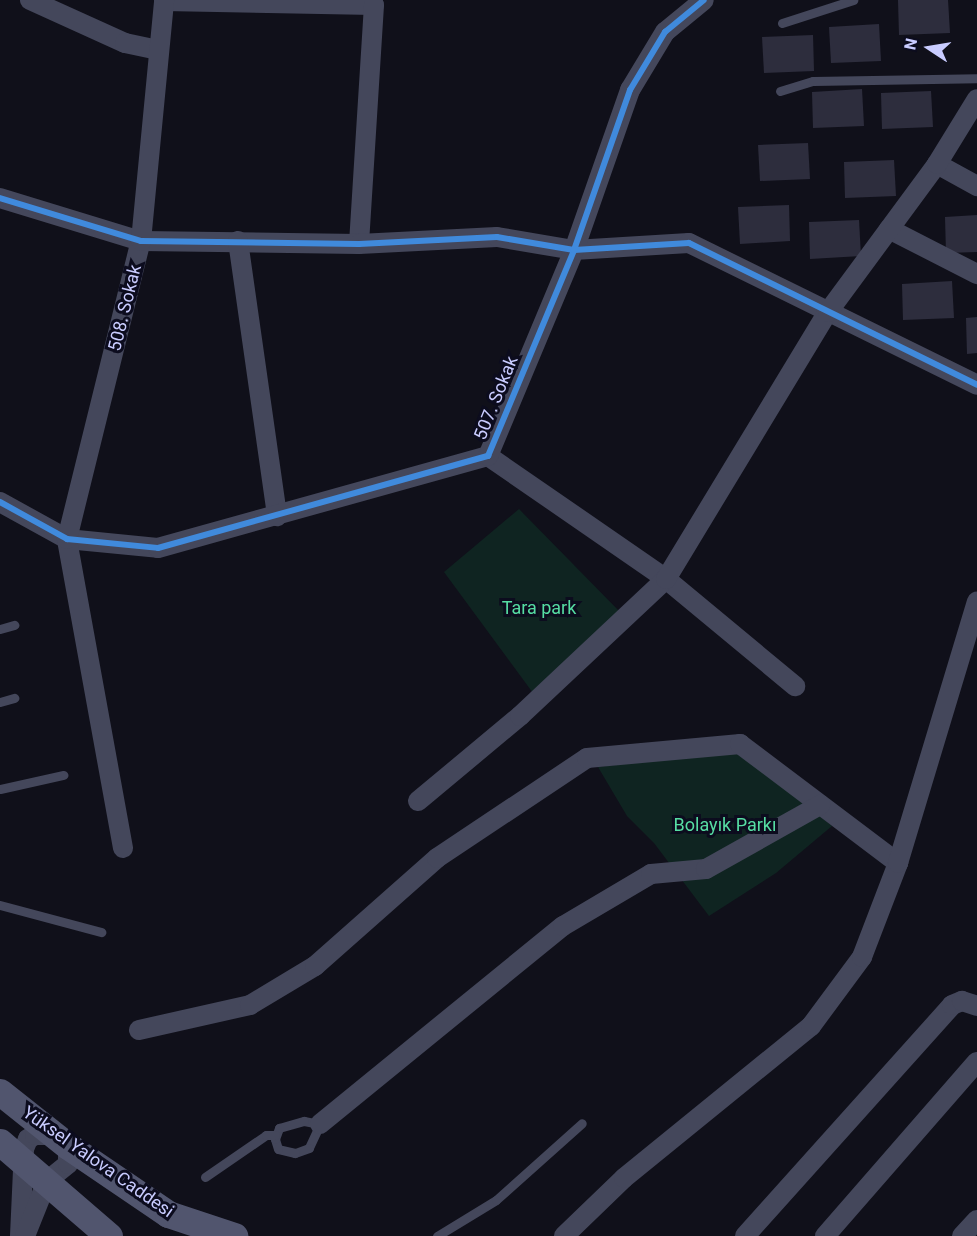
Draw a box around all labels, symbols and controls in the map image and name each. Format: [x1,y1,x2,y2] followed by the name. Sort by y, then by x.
[899,18,959,78] north arrow
[900,37,921,52] text: N
[104,262,146,354] street label: 508. Sokak
[469,353,523,443] street label: 507. Sokak
[502,597,576,619] park label: Tara park
[674,814,776,836] park label: Bolayık Parkı
[18,1102,178,1222] street label: Yüksel Yalova Caddesi

